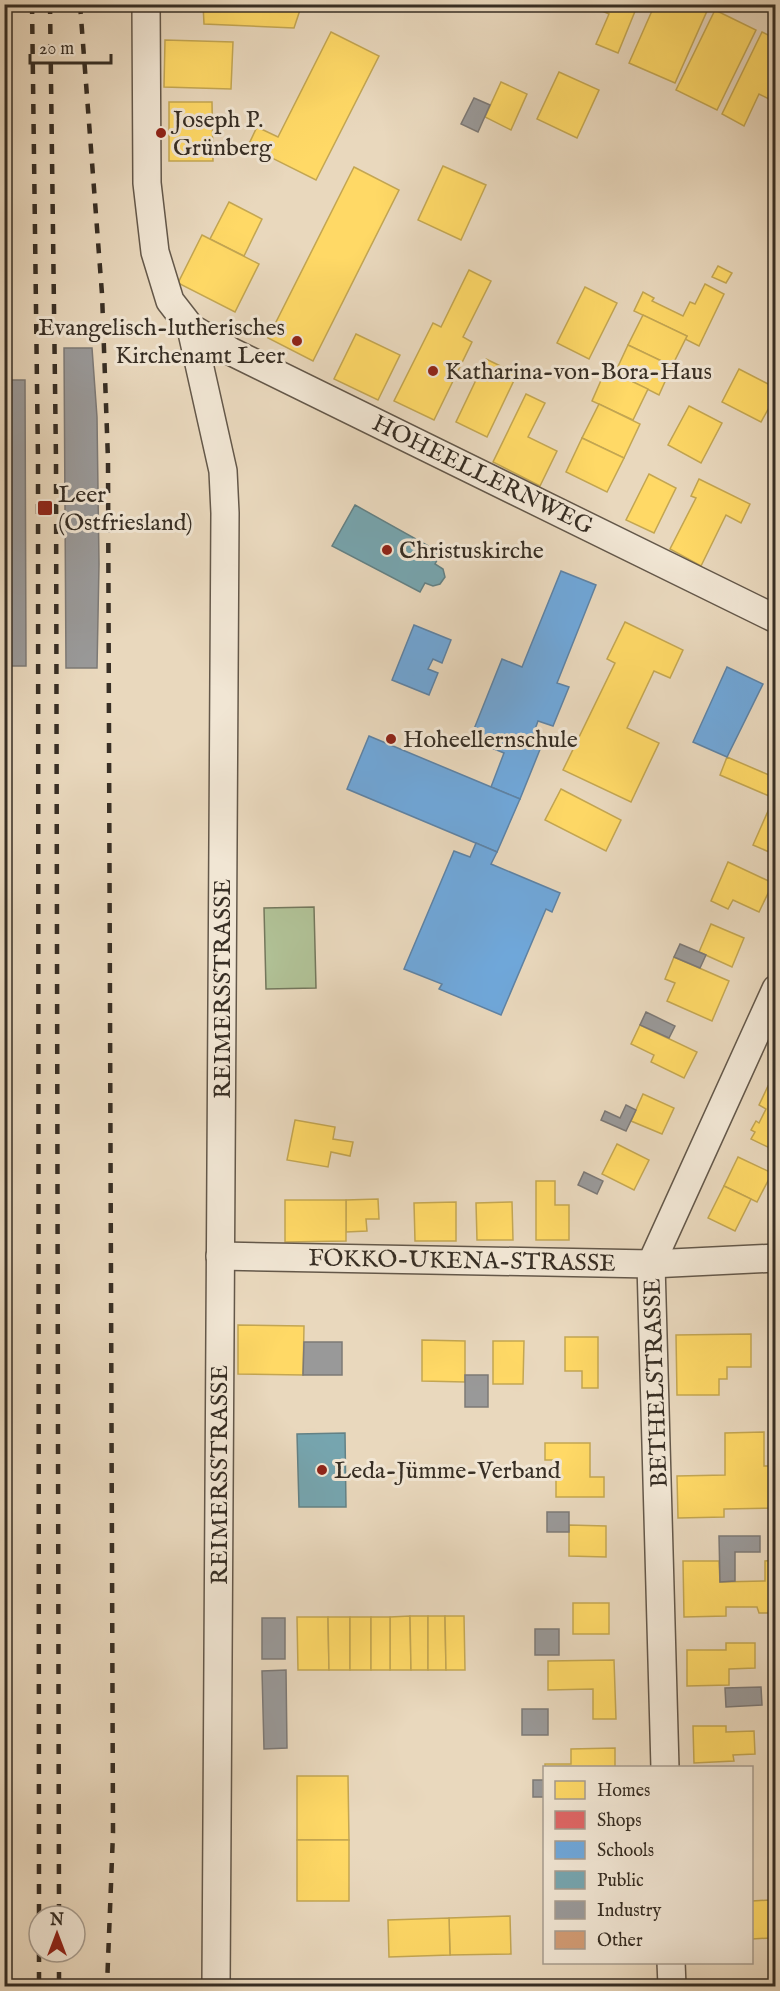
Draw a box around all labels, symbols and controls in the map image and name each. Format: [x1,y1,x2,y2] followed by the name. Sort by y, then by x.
[30,27,111,65] scale bar
[39,38,74,61] text: 20 m
[170,105,273,164] place label: Joseph P. Grünberg
[154,126,168,140] marker: Joseph P. Grünberg
[38,313,285,372] place label: Evangelisch-lutherisches Kirchenamt Leer
[290,334,304,348] marker: Evangelisch-lutherisches Kirchenamt Leer
[445,357,712,388] place label: Katharina-von-Bora-Haus
[426,364,440,378] marker: Katharina-von-Bora-Haus
[367,408,598,542] street label: HOHEELLERNWEG
[58,480,193,539] place label: Leer (Ostfriesland)
[36,499,54,517] marker: Leer (Ostfriesland)
[399,536,544,567] place label: Christuskirche
[380,543,394,557] marker: Christuskirche
[403,725,578,756] place label: Hoheellernschule
[384,732,398,746] marker: Hoheellernschule
[208,879,239,1099] street label: REIMERSSTRASSE
[308,1243,616,1280] street label: FOKKO-UKENA-STRASSE
[637,1278,676,1488] street label: BETHELSTRASSE
[205,1365,236,1585] street label: REIMERSSTRASSE
[334,1456,561,1487] place label: Leda-Jümme-Verband
[315,1463,329,1477] marker: Leda-Jümme-Verband
[543,1766,753,1964] legend
[597,1780,650,1803] text: Homes
[597,1810,642,1833] text: Shops
[597,1840,654,1863] text: Schools
[597,1870,644,1893] text: Public
[597,1900,661,1923] text: Industry
[27,1904,87,1964] north arrow
[49,1911,64,1931] text: N
[597,1930,643,1953] text: Other

